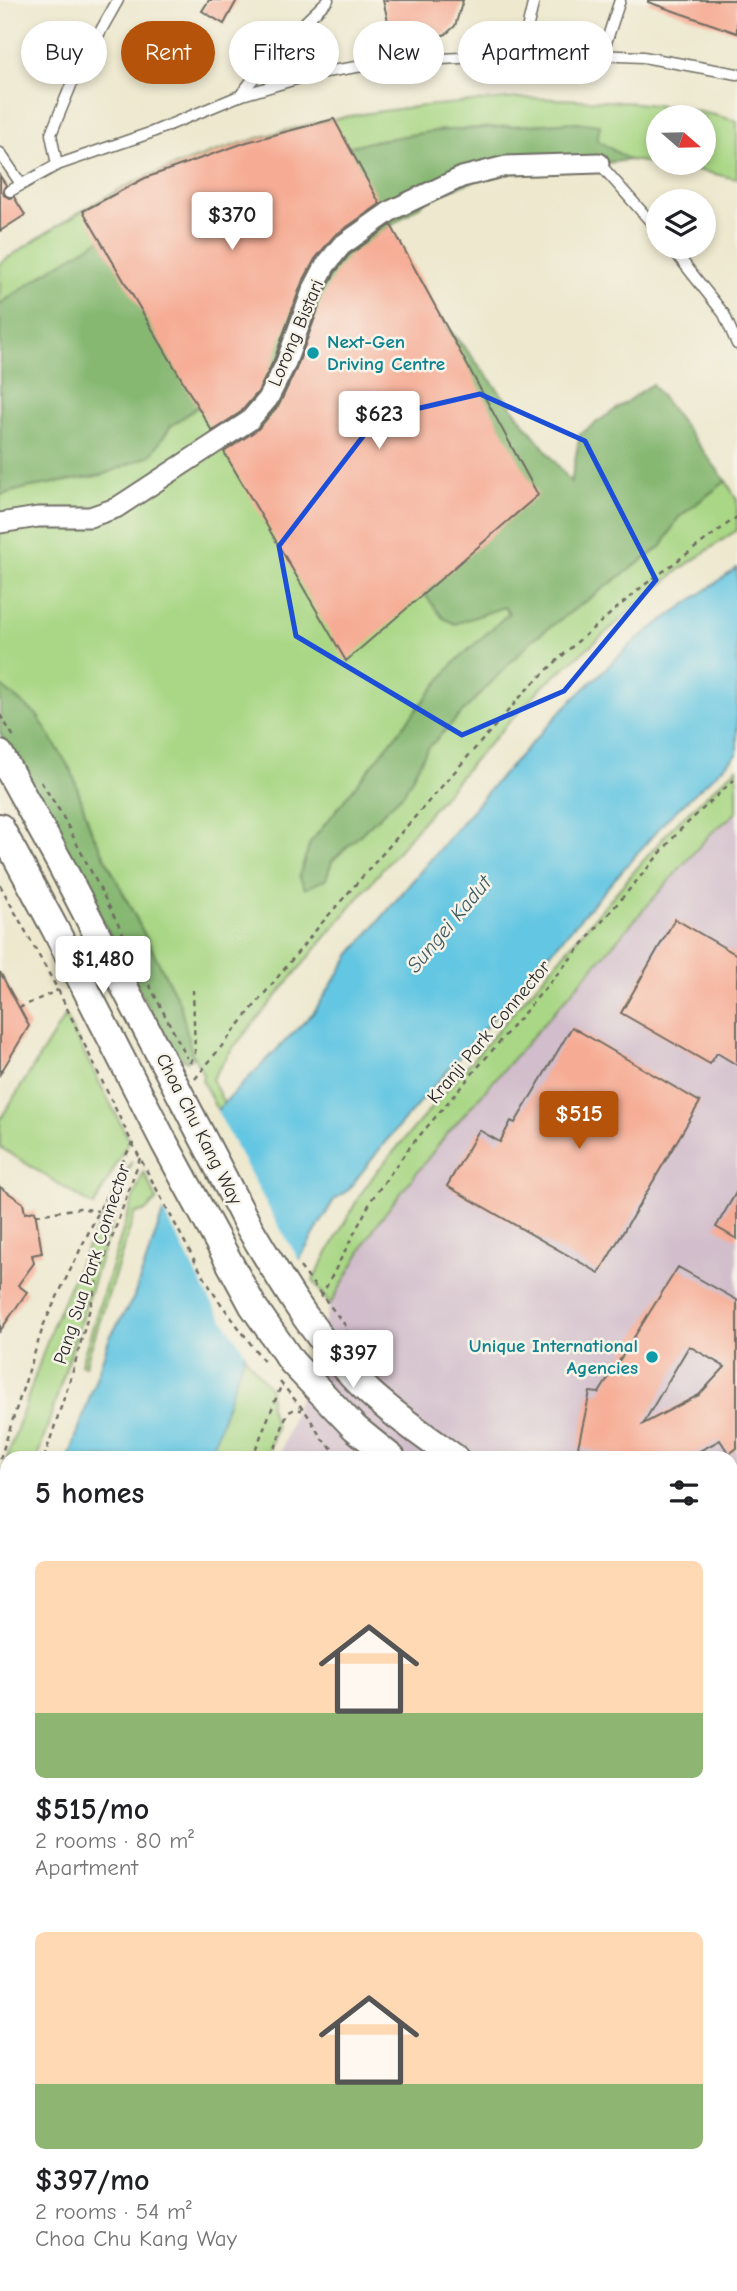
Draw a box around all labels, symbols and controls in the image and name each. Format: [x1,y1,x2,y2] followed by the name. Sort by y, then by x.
[21,21,107,84] chip: Buy
[121,21,215,84] chip: Rent
[229,21,339,84] chip: Filters
[353,21,444,84] chip: New
[458,21,613,84] chip: Apartment
[646,105,716,175] north arrow
[646,105,716,259] map controls
[646,189,716,259] button: layers
[191,192,273,252] pin: $370
[208,201,256,228] text: $370
[264,276,328,390] street label: Lorong Bistari
[327,331,445,375] place label: Next-Gen Driving Centre
[305,345,321,361] marker: Next-Gen Driving Centre
[338,392,420,451] pin: $623
[355,400,403,427] text: $623
[402,870,497,977] water label: Sungei Kadut
[46,936,160,996] pin: $1,480
[72,945,135,972] text: $1,480
[423,956,556,1108] street label: Kranji Park Connector
[151,1050,247,1209] street label: Choa Chu Kang Way
[538,1092,620,1151] pin: $515
[555,1100,603,1127] text: $515
[49,1161,135,1367] street label: Pang Sua Park Connector
[312,1330,394,1390] pin: $397
[469,1335,638,1379] place label: Unique International Agencies
[329,1339,377,1366] text: $397
[644,1349,660,1365] marker: Unique International Agencies
[665,1474,703,1512] icon: filters
[35,1476,144,1511] text: 5 homes
[306,1606,432,1732] icon: home
[35,1792,149,1827] text: $515/mo
[35,1827,194,1854] text: 2 rooms · 80 m²
[35,1854,138,1881] text: Apartment
[306,1977,432,2103] icon: home
[35,2163,150,2198] text: $397/mo
[35,2198,192,2225] text: 2 rooms · 54 m²
[35,2225,237,2252] text: Choa Chu Kang Way

